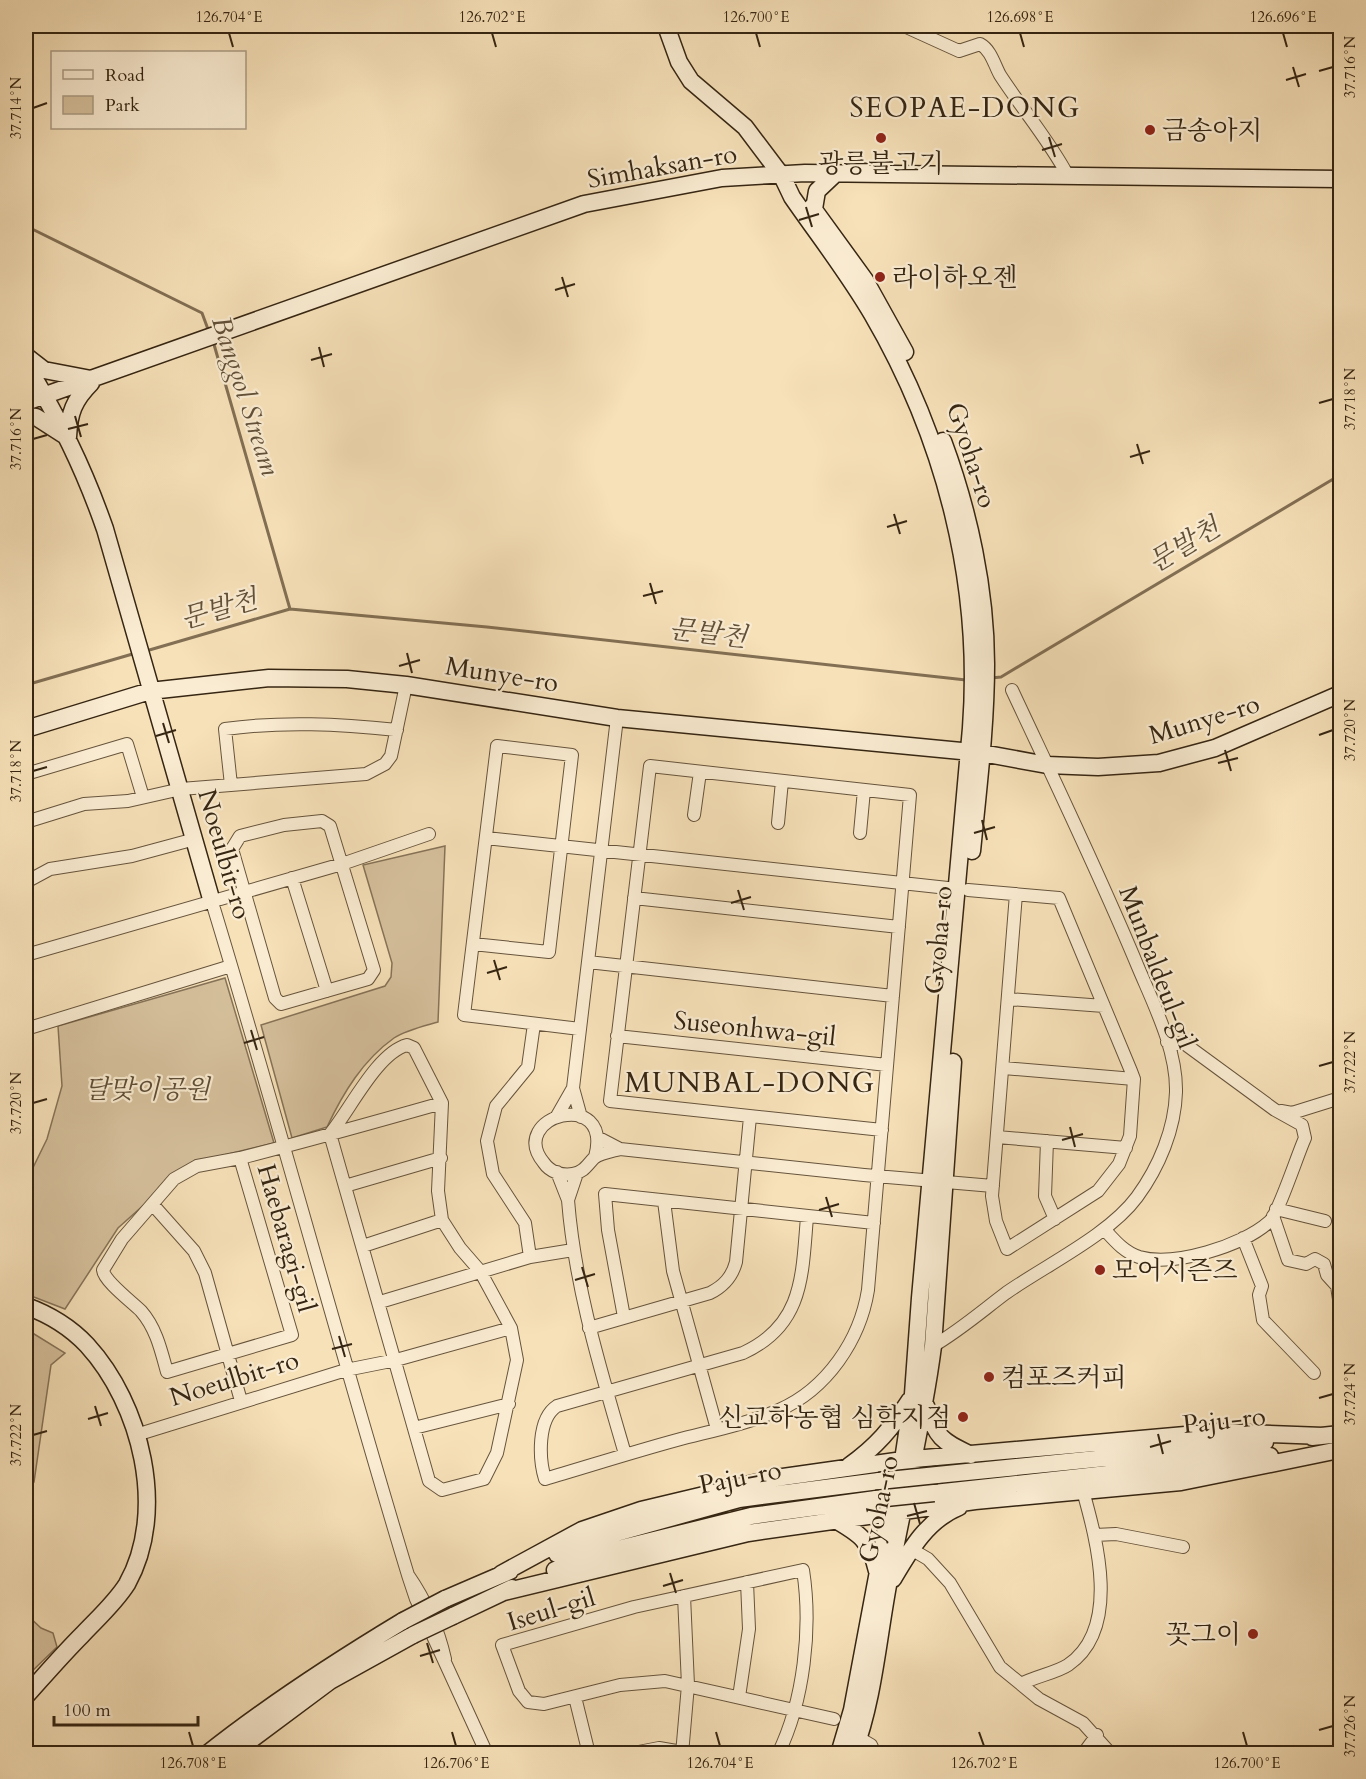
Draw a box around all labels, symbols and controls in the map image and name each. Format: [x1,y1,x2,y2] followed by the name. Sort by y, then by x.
[196,7,262,27] text: 126.704°E
[459,7,525,27] text: 126.702°E
[723,7,789,27] text: 126.700°E
[987,7,1053,27] text: 126.698°E
[1250,7,1316,27] text: 126.696°E
[1340,35,1360,98] text: 37.716°N
[51,51,246,129] legend
[105,63,145,88] text: Road
[6,76,26,139] text: 37.714°N
[849,89,1081,127] district label: SEOPAE-DONG
[105,93,140,118] text: Park
[1162,113,1262,148] place label: 금송아지
[1143,123,1157,137] marker: 금송아지
[874,131,888,145] marker: 광릉불고기
[584,136,740,197] street label: Simhaksan-ro
[818,146,944,181] place label: 광릉불고기
[892,260,1018,295] place label: 라이하오젠
[873,270,887,284] marker: 라이하오젠
[202,312,289,481] water label: Banggol Stream
[1340,367,1360,430] text: 37.718°N
[938,398,1005,512] street label: Gyoha-ro
[6,407,26,470] text: 37.716°N
[1141,508,1229,581] water label: 문발천
[176,580,264,638] water label: 문발천
[667,610,751,657] water label: 문발천
[443,648,561,701] street label: Munye-ro
[1144,686,1264,753] street label: Munye-ro
[1340,698,1360,761] text: 37.720°N
[6,739,26,802] text: 37.718°N
[189,785,260,923] street label: Noeulbit-ro
[1110,881,1205,1054] street label: Munbaldeul-gil
[916,884,961,996] street label: Gyoha-ro
[672,1003,838,1054] street label: Suseonhwa-gil
[1340,1030,1360,1093] text: 37.722°N
[625,1064,876,1102] district label: MUNBAL-DONG
[6,1071,26,1134] text: 37.720°N
[84,1072,212,1107] park label: 달맞이공원
[249,1160,324,1317] street label: Haebaragi-gil
[1112,1253,1238,1288] place label: 모어시즌즈
[1093,1263,1107,1277] marker: 모어시즌즈
[165,1342,303,1415] street label: Noeulbit-ro
[1001,1360,1127,1395] place label: 컴포즈커피
[1340,1362,1360,1425] text: 37.724°N
[982,1370,996,1384] marker: 컴포즈커피
[1181,1399,1267,1442] street label: Paju-ro
[718,1400,951,1435] place label: 신교하농협 심학지점
[6,1403,26,1466] text: 37.722°N
[956,1410,970,1424] marker: 신교하농협 심학지점
[696,1452,784,1503] street label: Paju-ro
[850,1452,907,1566] street label: Gyoha-ro
[503,1579,600,1639] street label: Iseul-gil
[1166,1617,1241,1652] place label: 꼿그이
[1246,1627,1260,1641] marker: 꼿그이
[54,1689,198,1727] scale bar
[1340,1694,1360,1757] text: 37.726°N
[63,1698,111,1723] text: 100 m
[160,1753,226,1773] text: 126.708°E
[423,1753,489,1773] text: 126.706°E
[687,1753,753,1773] text: 126.704°E
[951,1753,1017,1773] text: 126.702°E
[1214,1753,1280,1773] text: 126.700°E

